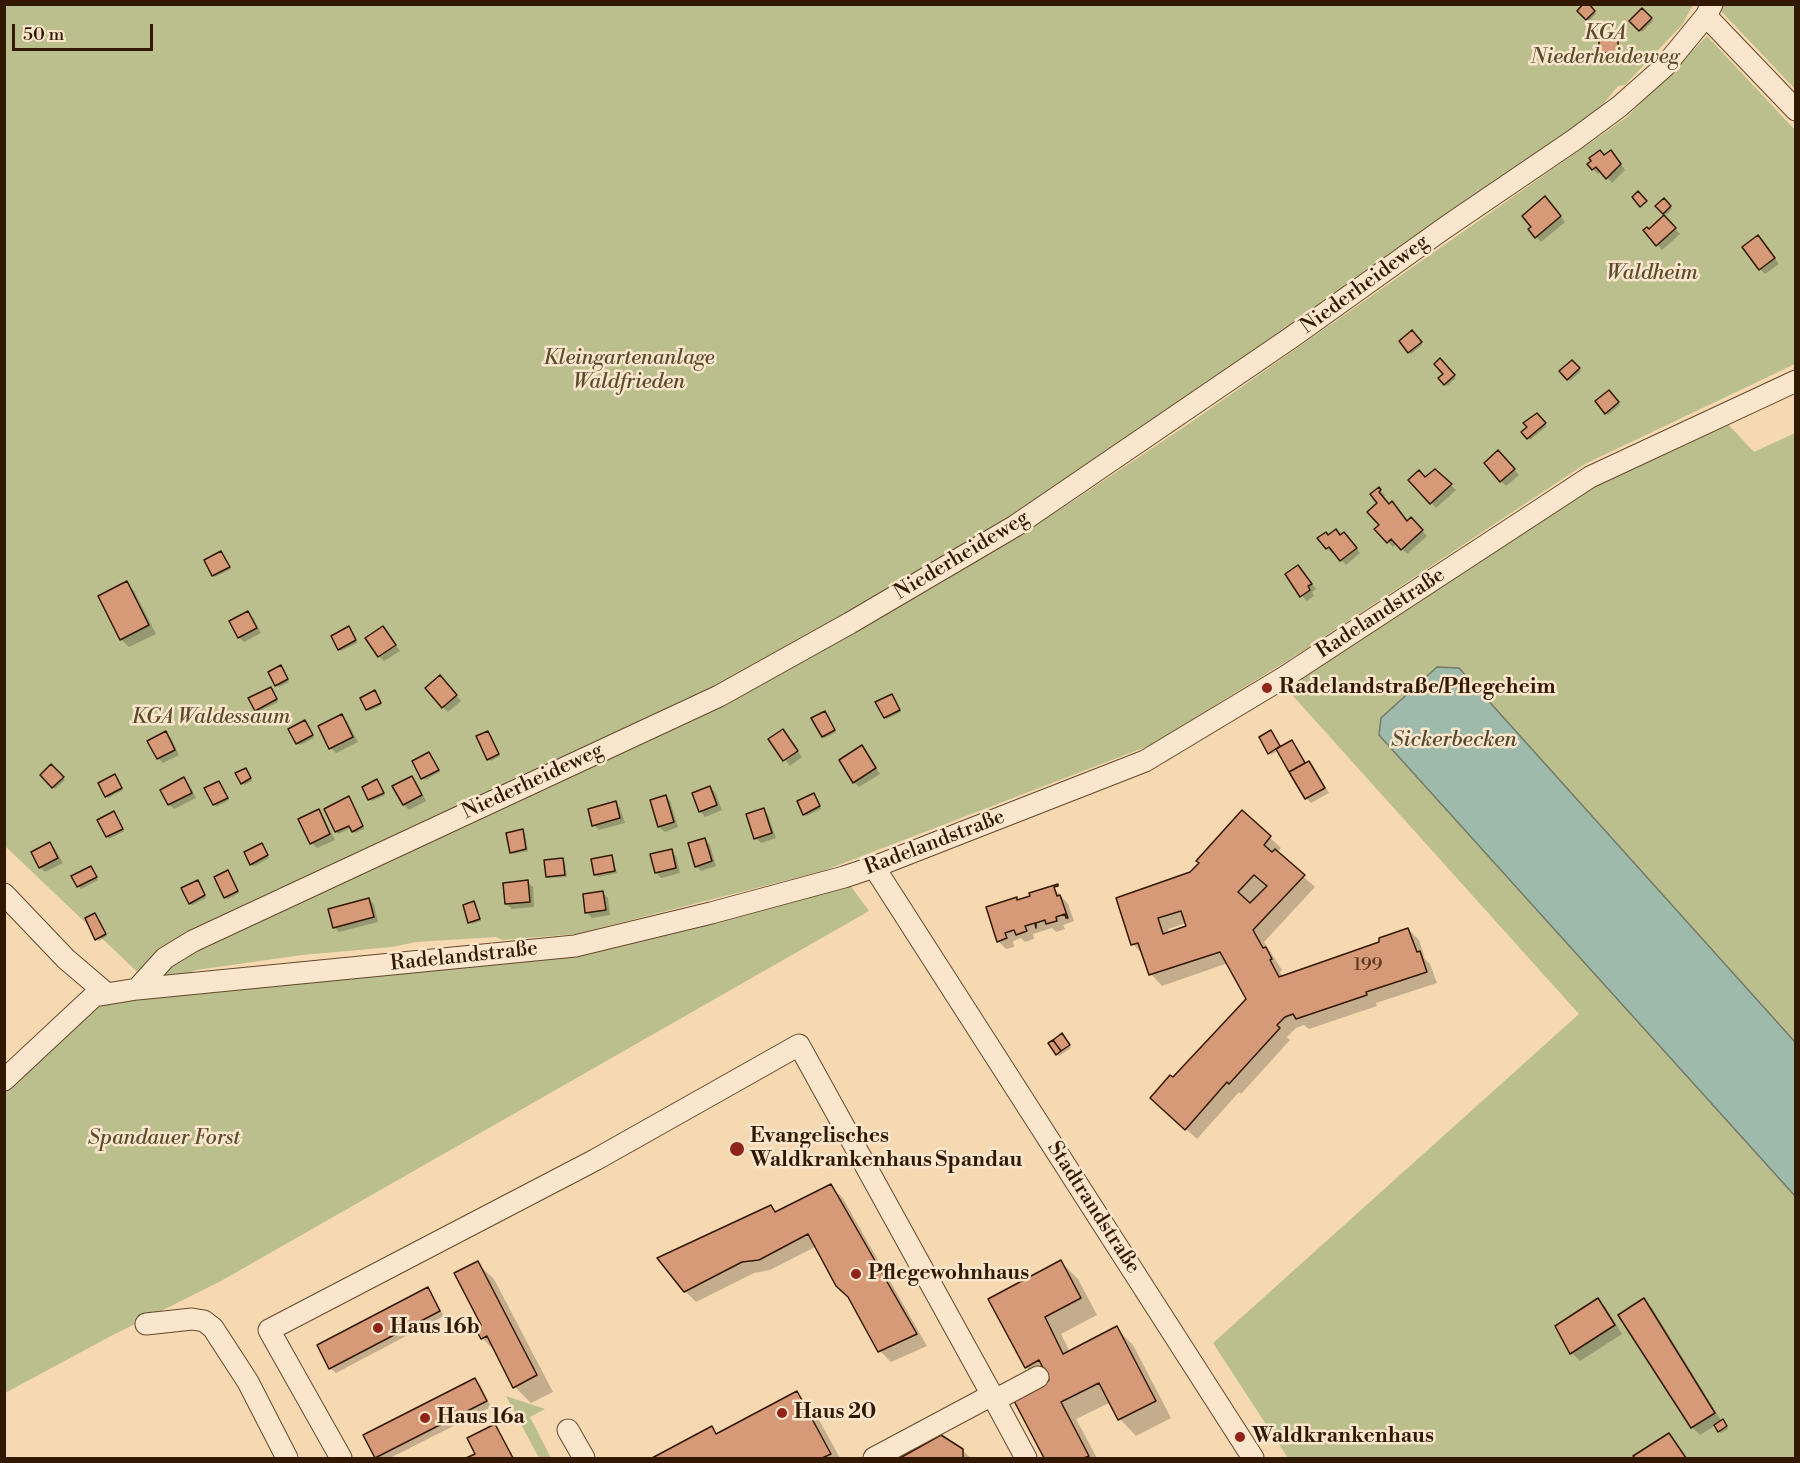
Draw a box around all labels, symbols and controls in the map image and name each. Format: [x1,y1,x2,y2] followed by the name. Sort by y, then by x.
[15,12,156,50] scale bar
[1531,21,1679,71] park label: KGA Niederheideweg
[23,23,64,46] text: 50 m
[1296,230,1434,340] street label: Niederheideweg
[1606,261,1698,287] park label: Waldheim
[543,346,715,396] park label: Kleingartenanlage Waldfrieden
[890,506,1034,606] street label: Niederheideweg
[1312,563,1450,665] street label: Radelandstraße
[1279,675,1556,701] place label: Radelandstraße/Pflegeheim
[1260,681,1274,695] marker: Radelandstraße/Pflegeheim
[132,705,290,731] park label: KGA Waldessaum
[1391,728,1517,754] water label: Sickerbecken
[458,738,608,826] street label: Niederheideweg
[861,805,1009,881] street label: Radelandstraße
[389,937,539,977] street label: Radelandstraße
[1354,955,1382,977] house number: 199
[750,1124,1022,1174] place label: Evangelisches Waldkrankenhaus Spandau
[88,1126,240,1152] park label: Spandauer Forst
[1041,1137,1145,1279] street label: Stadtrandstraße
[728,1140,746,1158] marker: Evangelisches Waldkrankenhaus Spandau
[868,1261,1029,1287] place label: Pflegewohnhaus
[849,1267,863,1281] marker: Pflegewohnhaus
[390,1315,480,1341] place label: Haus 16b
[371,1321,385,1335] marker: Haus 16b
[794,1400,876,1426] place label: Haus 20
[437,1405,525,1431] place label: Haus 16a
[775,1406,789,1420] marker: Haus 20
[418,1411,432,1425] marker: Haus 16a
[1252,1424,1434,1450] place label: Waldkrankenhaus
[1233,1430,1247,1444] marker: Waldkrankenhaus

